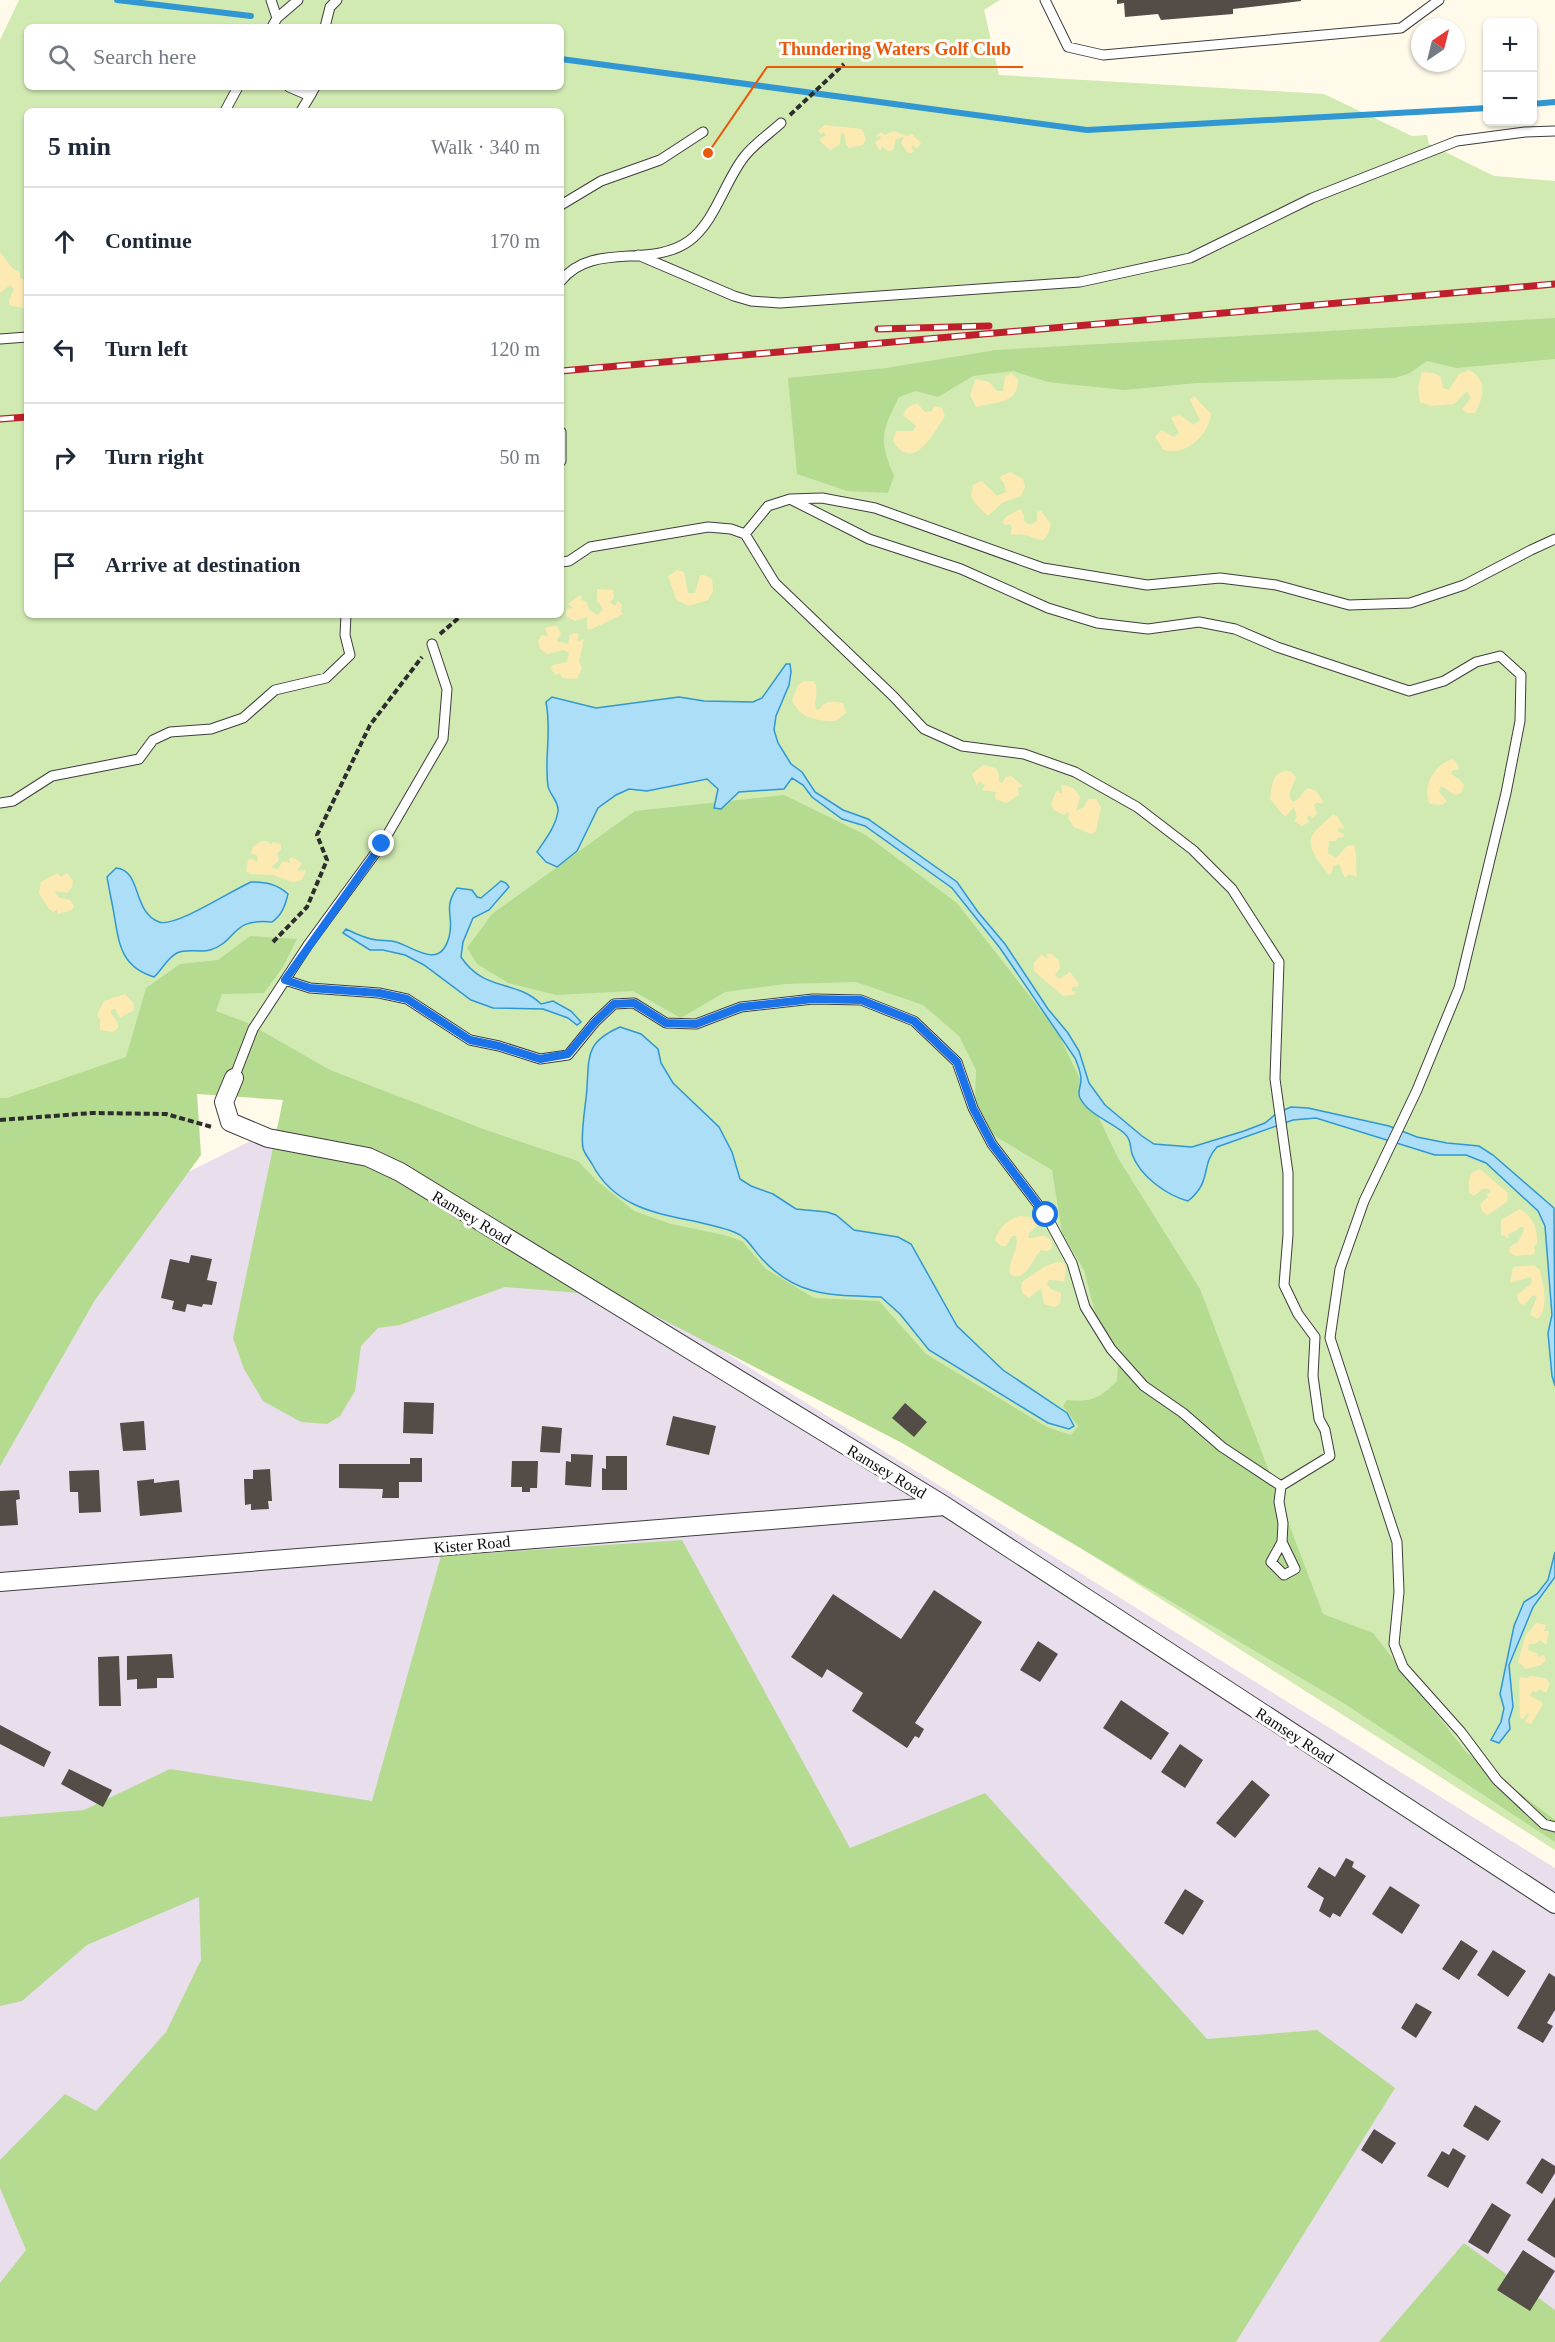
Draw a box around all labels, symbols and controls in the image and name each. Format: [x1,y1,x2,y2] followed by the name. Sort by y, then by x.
[1411,18,1465,72] north arrow
[1483,18,1537,126] map controls
[1483,18,1537,72] button: +
[24,24,564,90] search box
[767,31,1023,67] callout: Thundering Waters Golf Club
[779,39,1011,59] text: Thundering Waters Golf Club
[45,41,78,74] icon: search
[93,44,196,69] text: Search here
[1483,72,1537,126] button: −
[48,132,111,161] text: 5 min
[431,136,540,158] text: Walk · 340 m
[48,225,81,258] icon: ahead
[105,228,192,253] text: Continue
[489,230,540,252] text: 170 m
[48,333,81,366] icon: left
[105,336,188,361] text: Turn left
[489,338,540,360] text: 120 m
[48,441,81,474] icon: right
[105,444,204,469] text: Turn right
[499,446,540,468] text: 50 m
[48,549,81,582] icon: arrive
[105,552,301,577] text: Arrive at destination
[368,830,394,856] route end
[429,1187,514,1249] street label: Ramsey Road
[1032,1201,1058,1227] route start
[844,1441,929,1503] street label: Ramsey Road
[433,1533,511,1556] street label: Kister Road
[1252,1704,1337,1768] street label: Ramsey Road

